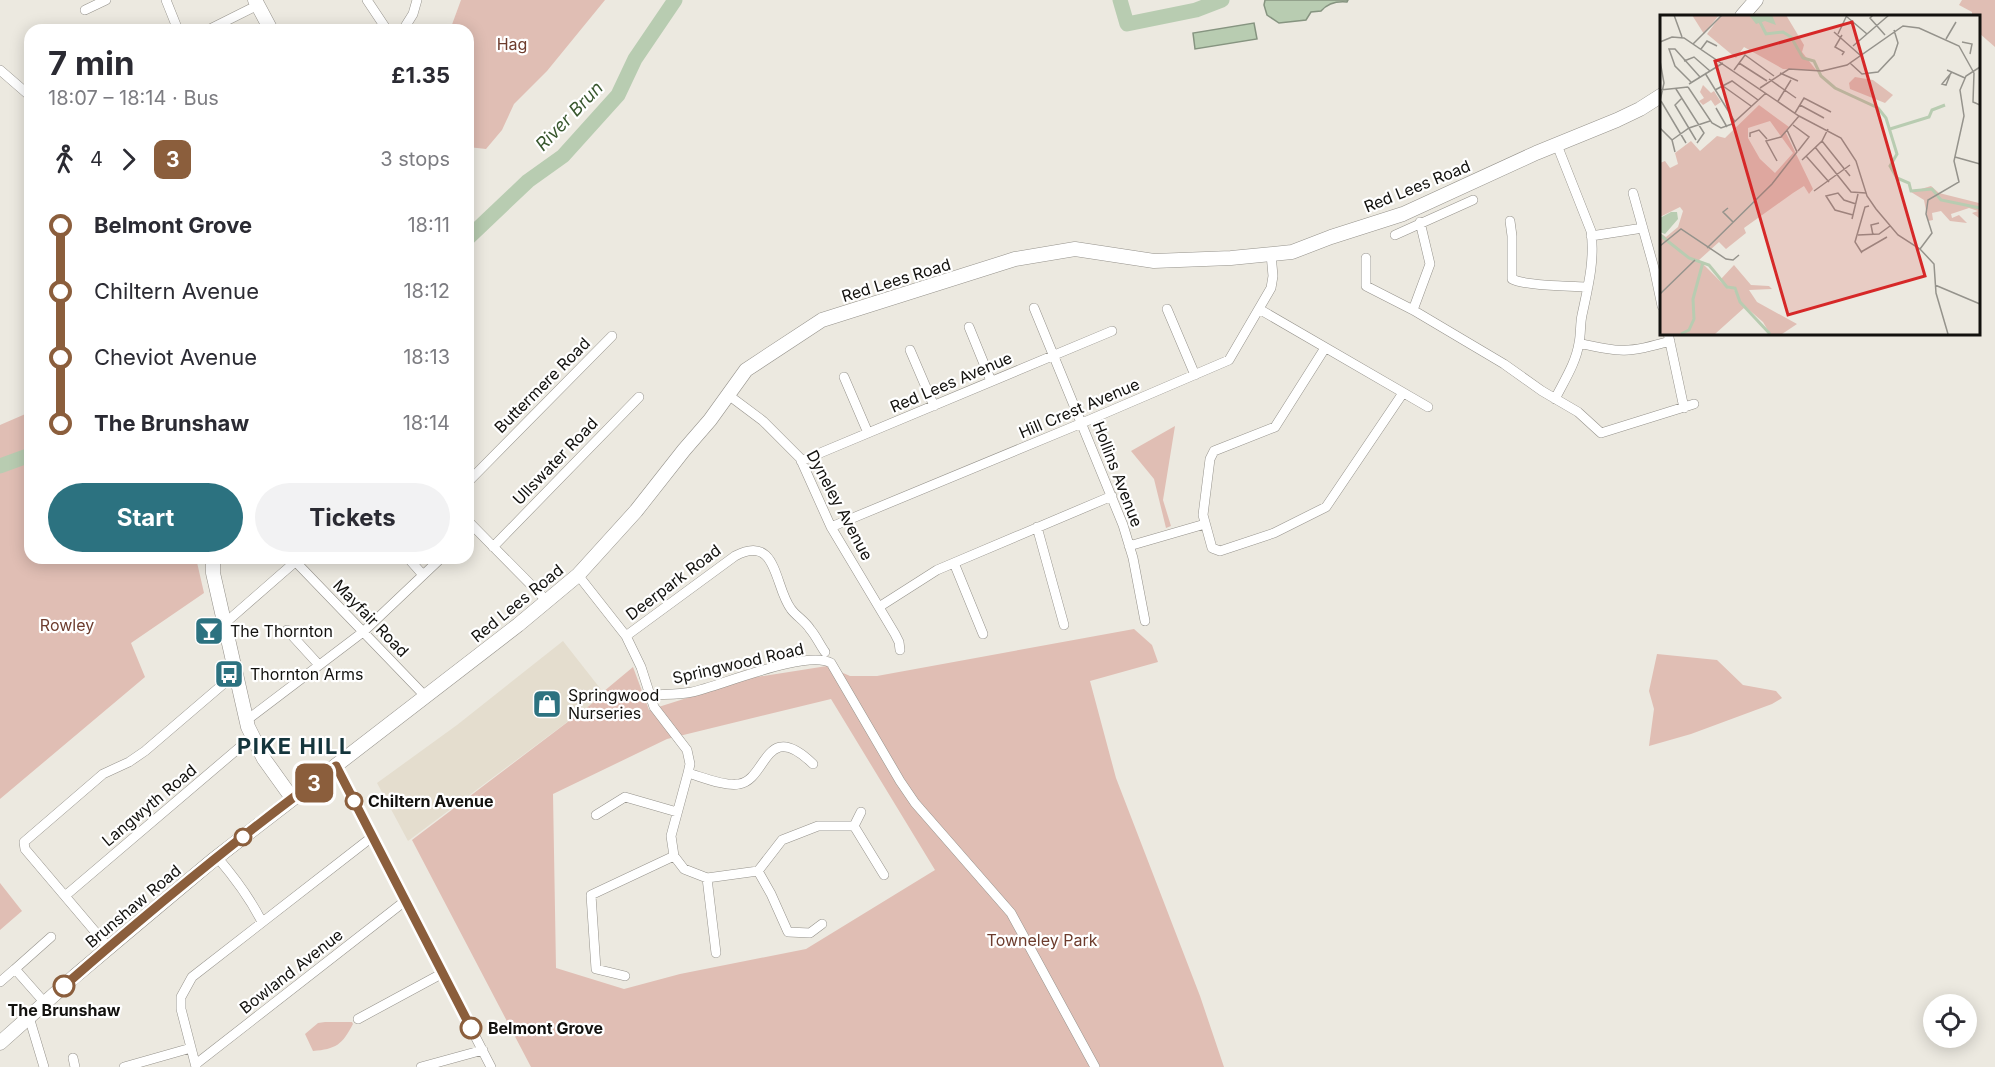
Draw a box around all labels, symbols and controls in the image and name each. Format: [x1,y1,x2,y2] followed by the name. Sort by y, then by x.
[1660,15,1980,334] inset map
[497,34,527,54] park label: Hag
[48,43,135,83] text: 7 min
[391,62,450,88] text: £1.35
[531,77,607,155] water label: River Brun
[48,86,219,110] text: 18:07 – 18:14 · Bus
[48,143,81,176] icon: walk
[112,143,145,176] icon: forward
[90,147,103,171] text: 4
[166,147,179,172] text: 3
[380,147,450,171] text: 3 stops
[1361,156,1473,216] street label: Red Lees Road
[94,212,252,238] text: Belmont Grove
[407,213,450,237] text: 18:11
[839,254,953,306] street label: Red Lees Road
[94,278,259,304] text: Chiltern Avenue
[403,279,450,303] text: 18:12
[490,333,594,437] street label: Buttermere Road
[94,344,257,370] text: Cheviot Avenue
[403,345,450,369] text: 18:13
[887,347,1015,417] street label: Red Lees Avenue
[1016,374,1142,442] street label: Hill Crest Avenue
[94,410,249,436] text: The Brunshaw
[403,411,450,435] text: 18:14
[508,413,602,509] street label: Ullswater Road
[1089,418,1147,530] street label: Hollins Avenue
[803,446,877,564] street label: Dyneley Avenue
[48,483,243,552] button: Start
[255,483,450,552] button: Tickets
[622,540,724,624] street label: Deerpark Road
[467,560,567,646] street label: Red Lees Road
[329,575,413,661] street label: Mayfair Road
[40,615,94,635] park label: Rowley
[193,615,225,647] bar icon: The Thornton
[230,621,333,641] place label: The Thornton
[670,638,806,688] street label: Springwood Road
[213,658,245,690] bus stop icon: Thornton Arms
[250,664,364,684] place label: Thornton Arms
[568,685,659,723] place label: Springwood Nurseries
[531,688,563,720] shop icon: Springwood Nurseries
[237,733,353,759] district label: PIKE HILL
[98,760,200,850] street label: Langwyth Road
[294,764,334,802] line badge: 3
[307,771,321,796] text: 3
[368,791,493,811] place label: Chiltern Avenue
[345,792,363,810] marker: Chiltern Avenue
[234,828,252,846] unlabelled marker
[81,860,185,952] street label: Brunshaw Road
[235,924,347,1018] street label: Bowland Avenue
[987,930,1098,950] park label: Towneley Park
[53,975,75,997] marker: The Brunshaw
[1923,994,1977,1048] map controls
[1923,994,1977,1048] button: locate
[8,1000,121,1020] place label: The Brunshaw
[460,1017,482,1039] marker: Belmont Grove
[488,1018,603,1038] place label: Belmont Grove

